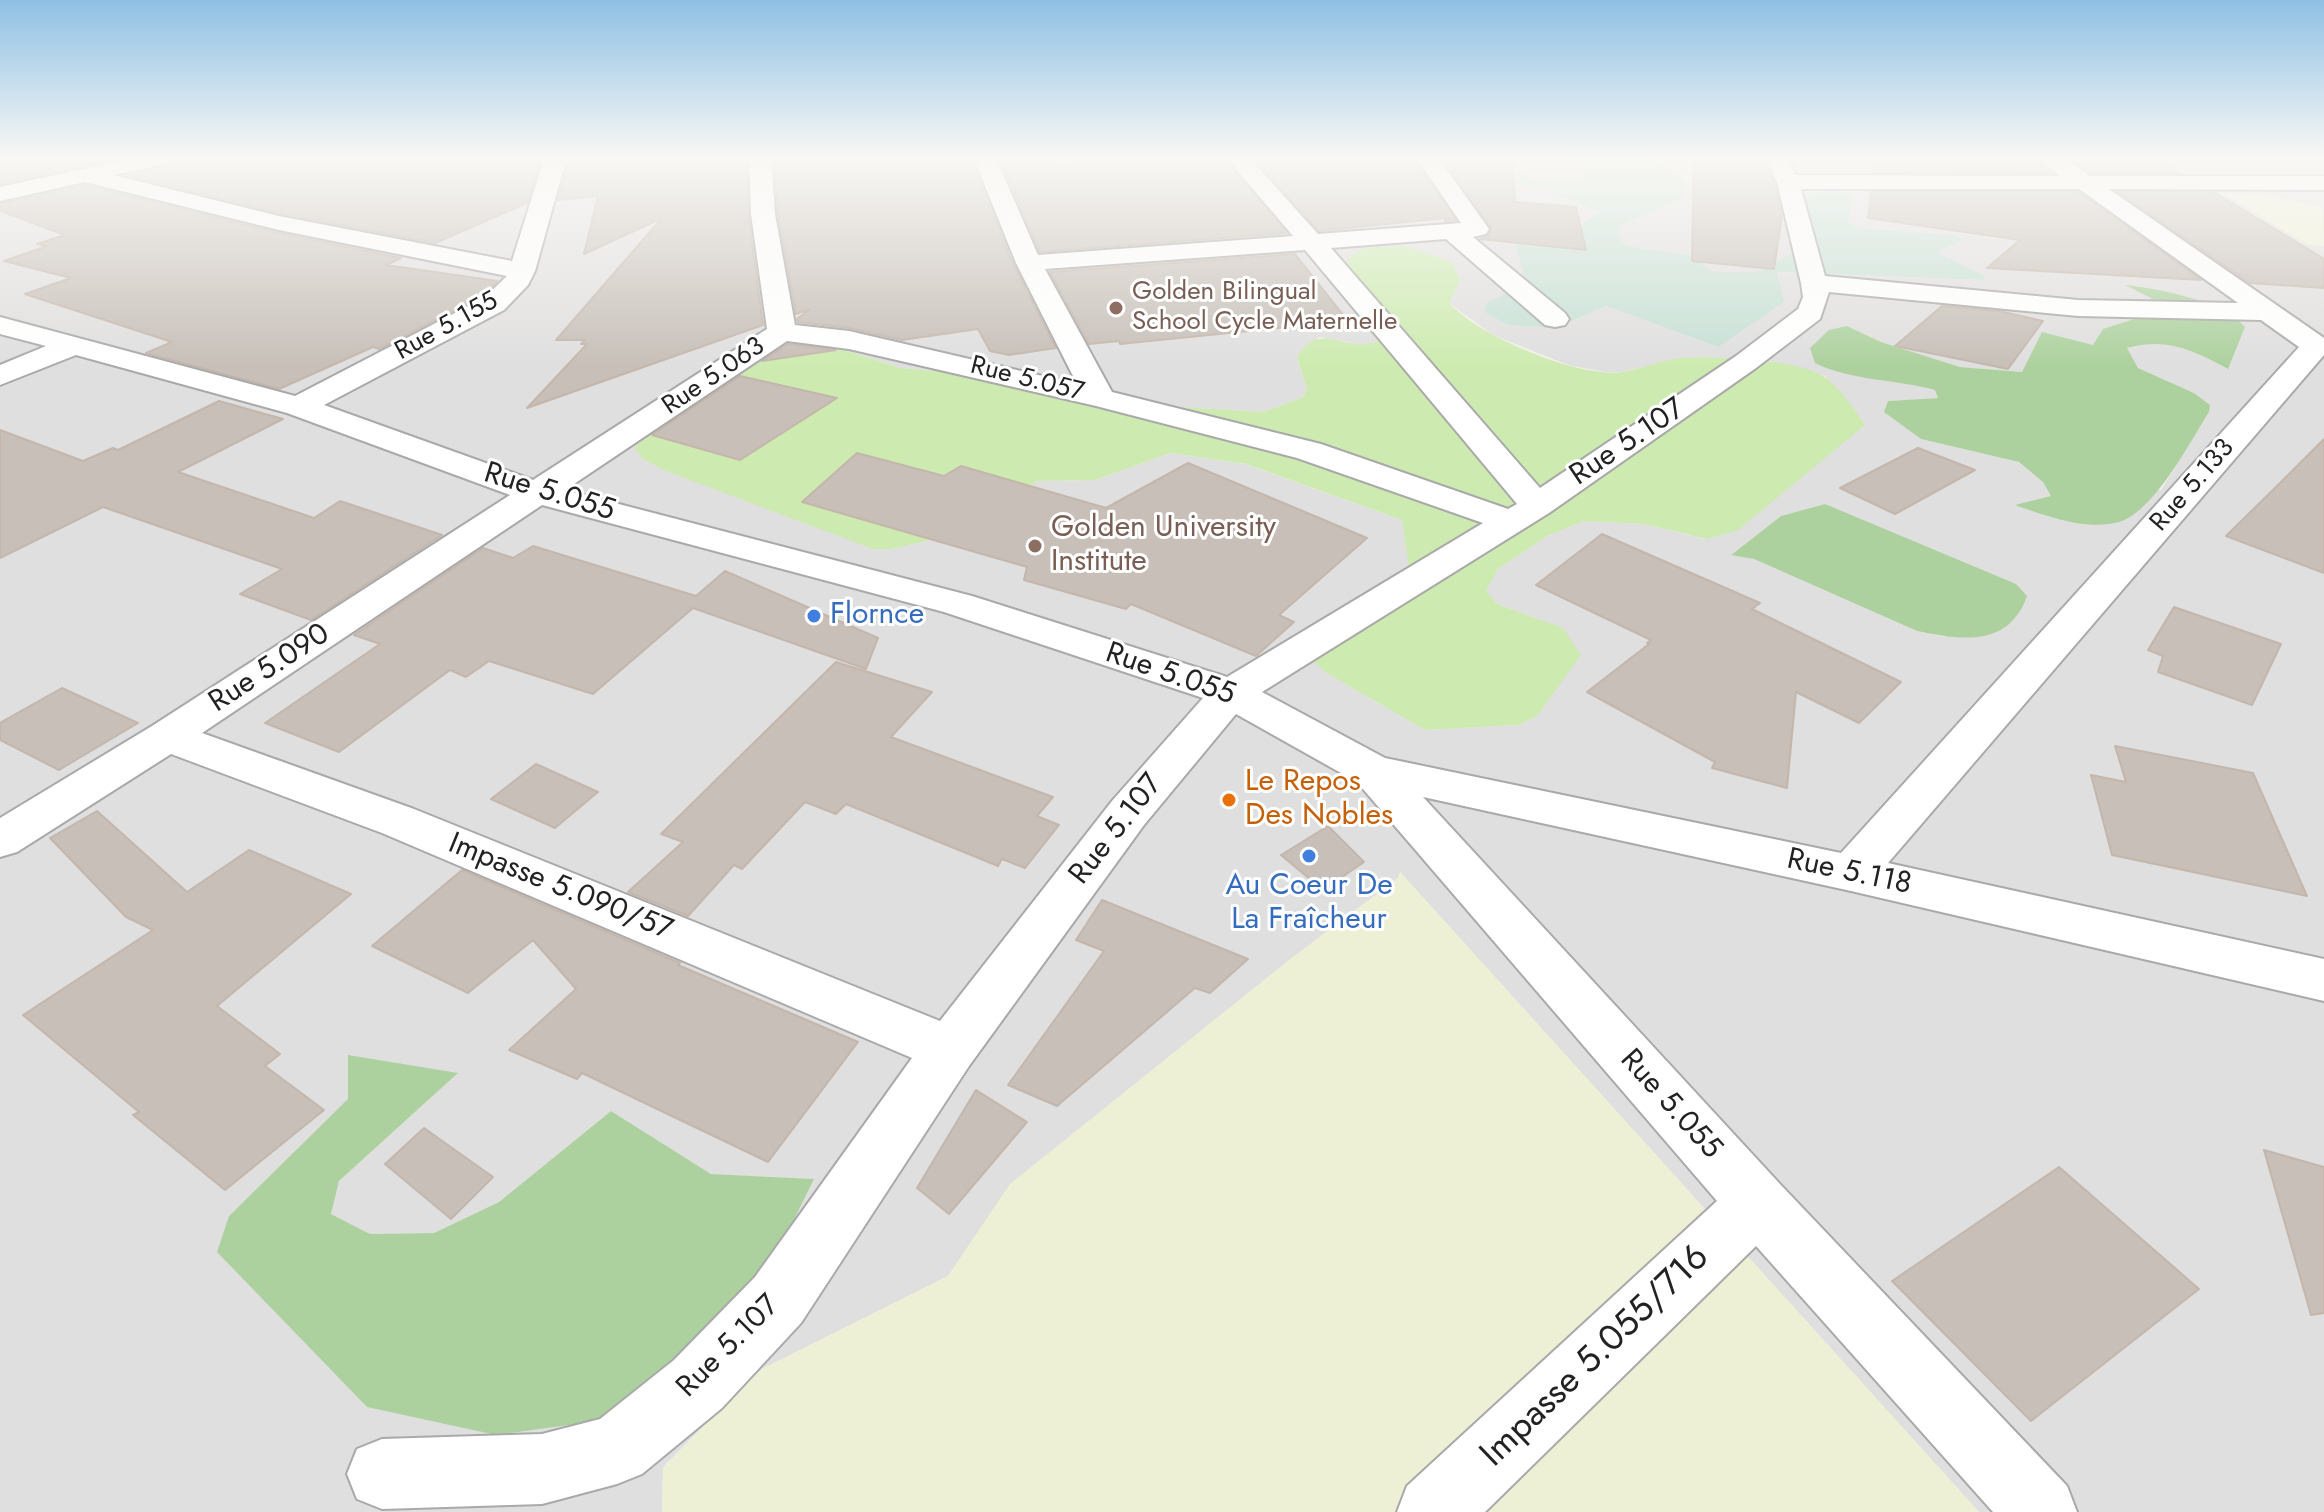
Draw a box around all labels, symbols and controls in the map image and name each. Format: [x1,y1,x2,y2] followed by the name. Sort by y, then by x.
[1132,277,1397,338] place label: Golden Bilingual School Cycle Maternelle
[390,286,504,368] street label: Rue 5.155
[1107,299,1125,317] marker: Golden Bilingual School Cycle Maternelle
[657,331,771,423] street label: Rue 5.063
[967,351,1087,409] street label: Rue 5.057
[1564,392,1692,494] street label: Rue 5.107
[2145,434,2241,538] street label: Rue 5.133
[479,456,619,530] street label: Rue 5.055
[1051,511,1276,582] place label: Golden University Institute
[1026,537,1044,555] marker: Golden University Institute
[830,598,924,634] place label: Flornce
[805,607,823,625] marker: Flornce
[203,617,337,721] street label: Rue 5.090
[1100,636,1240,714] street label: Rue 5.055
[1245,765,1393,836] place label: Le Repos Des Nobles
[1063,768,1171,892] street label: Rue 5.107
[1220,791,1238,809] marker: Le Repos Des Nobles
[443,827,677,949] street label: Impasse 5.090/57
[1783,842,1915,904] street label: Rue 5.118
[1300,847,1318,865] marker: Au Coeur De La Fraîcheur
[1225,869,1393,940] place label: Au Coeur De La Fraîcheur
[1612,1043,1728,1167] street label: Rue 5.055
[1473,1237,1719,1477] street label: Impasse 5.055/716
[670,1288,788,1406] street label: Rue 5.107

